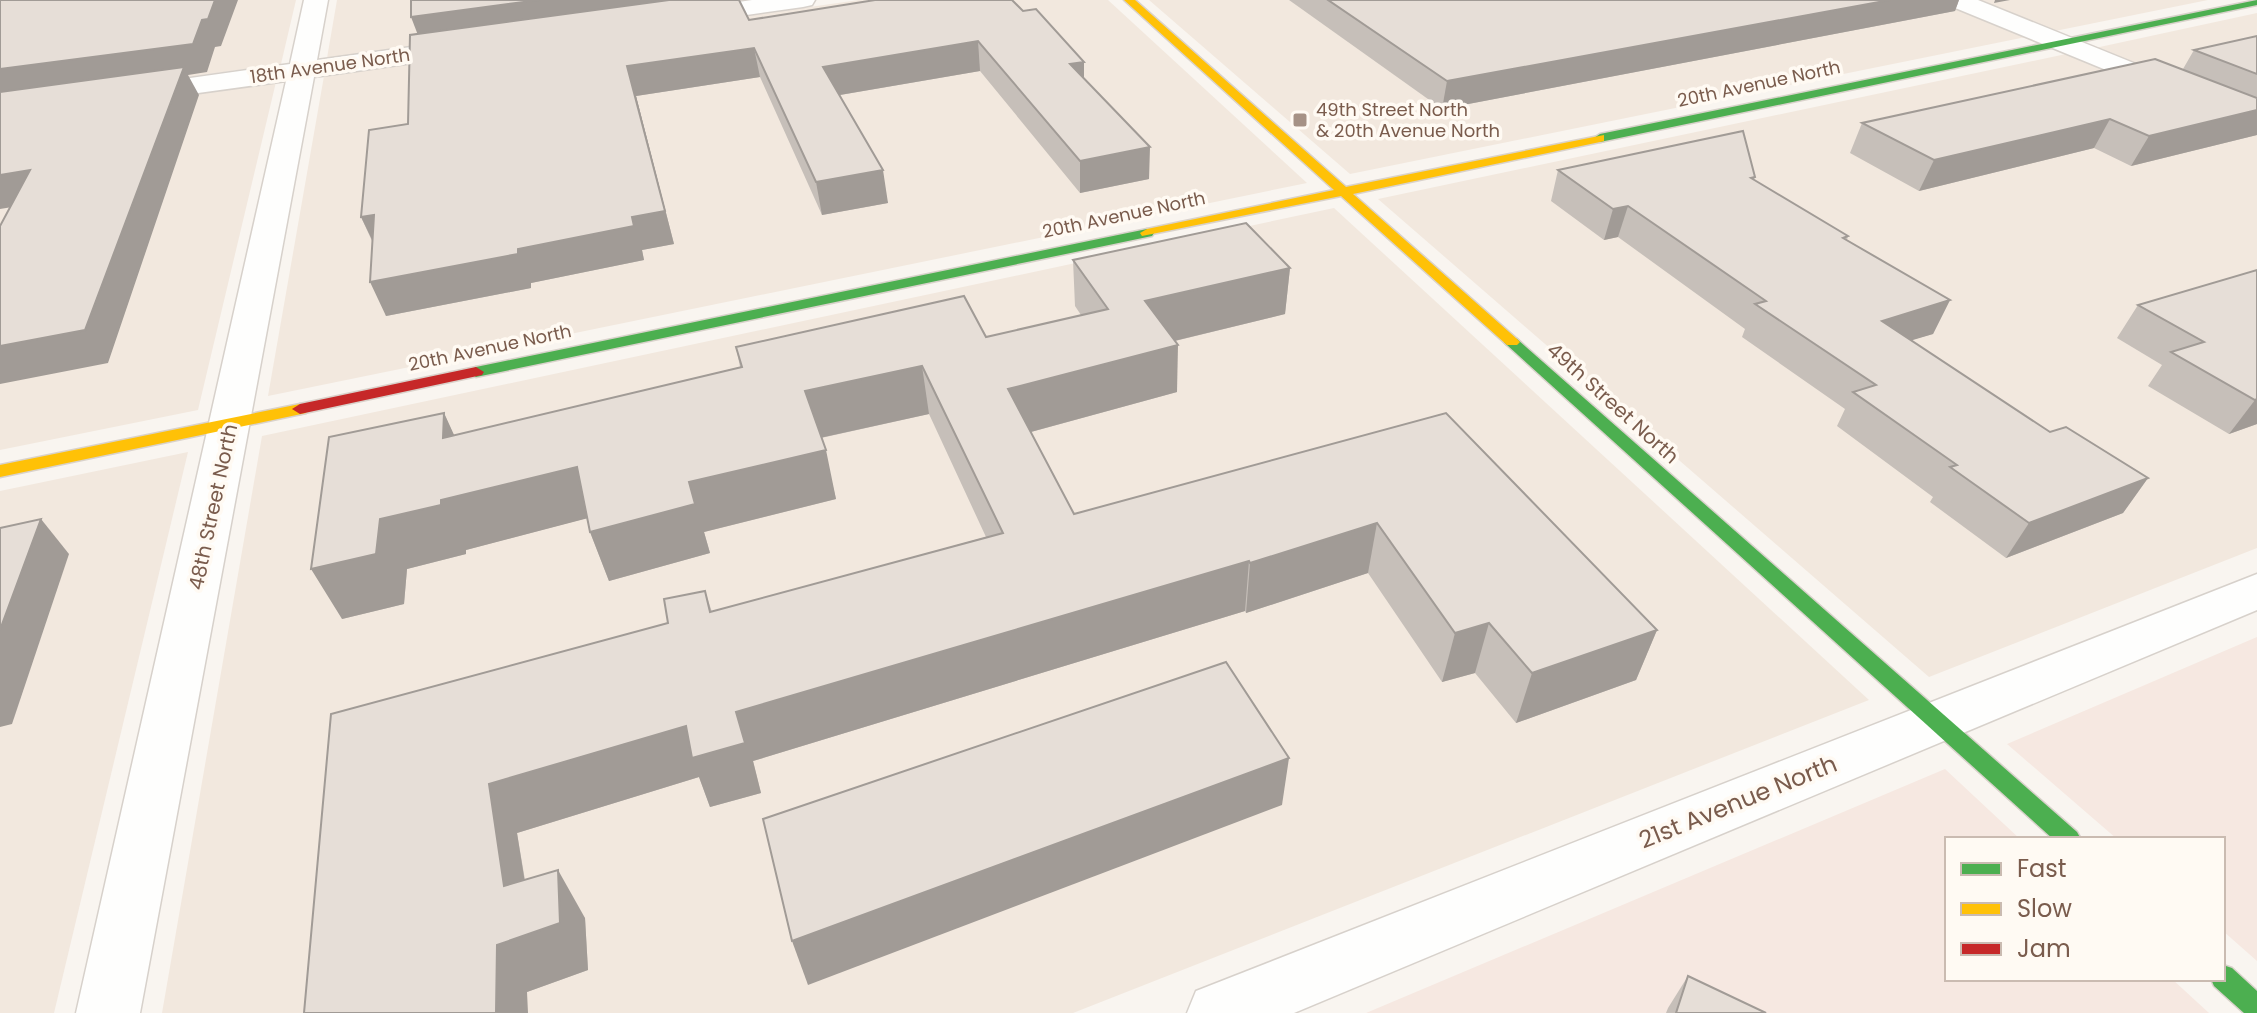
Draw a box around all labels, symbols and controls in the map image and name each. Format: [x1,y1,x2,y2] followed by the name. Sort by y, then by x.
[248,42,412,89] street label: 18th Avenue North
[1675,54,1843,113] street label: 20th Avenue North
[1316,97,1500,143] place label: 49th Street North & 20th Avenue North
[1291,111,1309,129] marker: 49th Street North & 20th Avenue North
[1040,185,1208,244] street label: 20th Avenue North
[406,318,574,377] street label: 20th Avenue North
[1541,336,1685,470] street label: 49th Street North
[182,421,244,593] street label: 48th Street North
[1634,747,1842,856] street label: 21st Avenue North
[1945,837,2225,981] legend
[2017,852,2067,885] text: Fast
[2017,892,2072,925] text: Slow
[2017,932,2071,965] text: Jam

